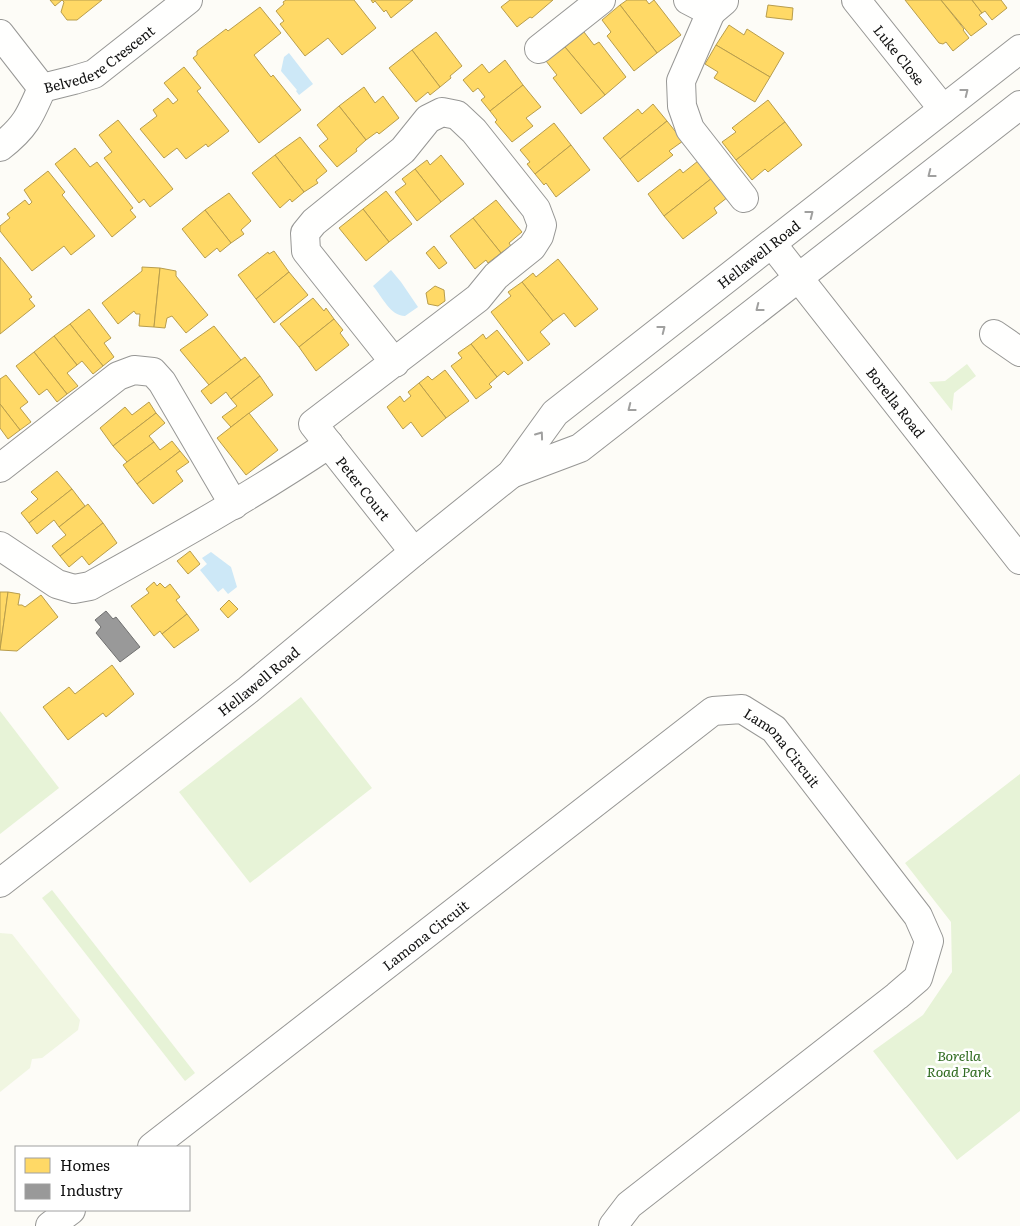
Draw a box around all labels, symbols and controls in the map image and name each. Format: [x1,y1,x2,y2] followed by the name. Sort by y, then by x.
[41,20,159,97] street label: Belvedere Crescent
[869,20,930,89] street label: Luke Close
[959,89,968,97] one-way arrow
[928,168,937,176] one-way arrow
[804,211,813,219] one-way arrow
[713,215,804,293] street label: Hellawell Road
[756,302,765,310] one-way arrow
[657,326,666,335] one-way arrow
[862,363,930,442] street label: Borella Road
[628,402,637,410] one-way arrow
[534,431,543,440] one-way arrow
[332,452,395,525] street label: Peter Court
[213,641,304,720] street label: Hellawell Road
[740,703,825,792] street label: Lamona Circuit
[378,895,473,975] street label: Lamona Circuit
[927,1045,992,1081] park label: Borella Road Park
[15,1146,190,1211] legend
[60,1153,110,1176] text: Homes
[60,1178,123,1201] text: Industry

